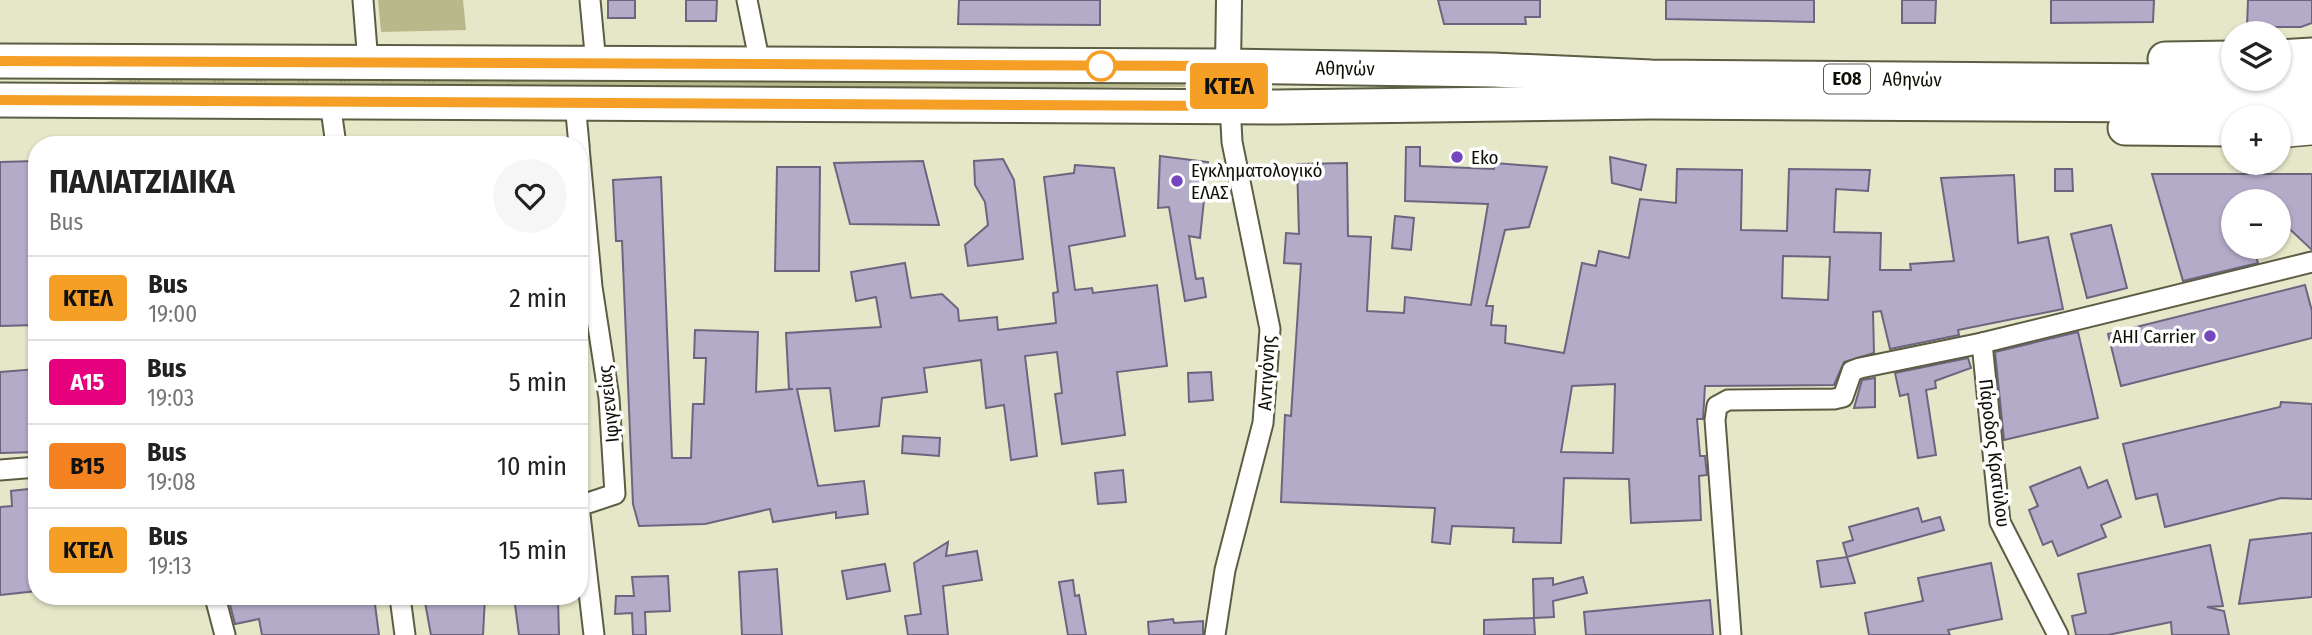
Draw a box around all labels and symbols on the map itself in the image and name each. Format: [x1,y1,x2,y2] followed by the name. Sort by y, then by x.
[1086,51,1116,81] unlabelled marker
[1315,56,1376,81] street label: Αθηνών
[1180,63,1278,109] line badge: ΚΤΕΛ
[1824,64,1870,94] road number: ΕΟ8
[1882,67,1943,92] street label: Αθηνών
[1471,146,1499,169] place label: Eko
[1449,149,1465,165] marker: Eko
[1191,159,1322,204] place label: Εγκληματολογικό ΕΛΑΣ
[1169,173,1185,189] marker: Εγκληματολογικό ΕΛΑΣ
[2112,325,2196,348] place label: AHI Carrier
[2202,328,2218,344] marker: AHI Carrier
[1253,335,1280,411] street label: Αντιγόνης
[593,364,624,444] street label: Ιφιγενείας
[1974,377,2015,529] street label: Πάροδος Κρατύλου

